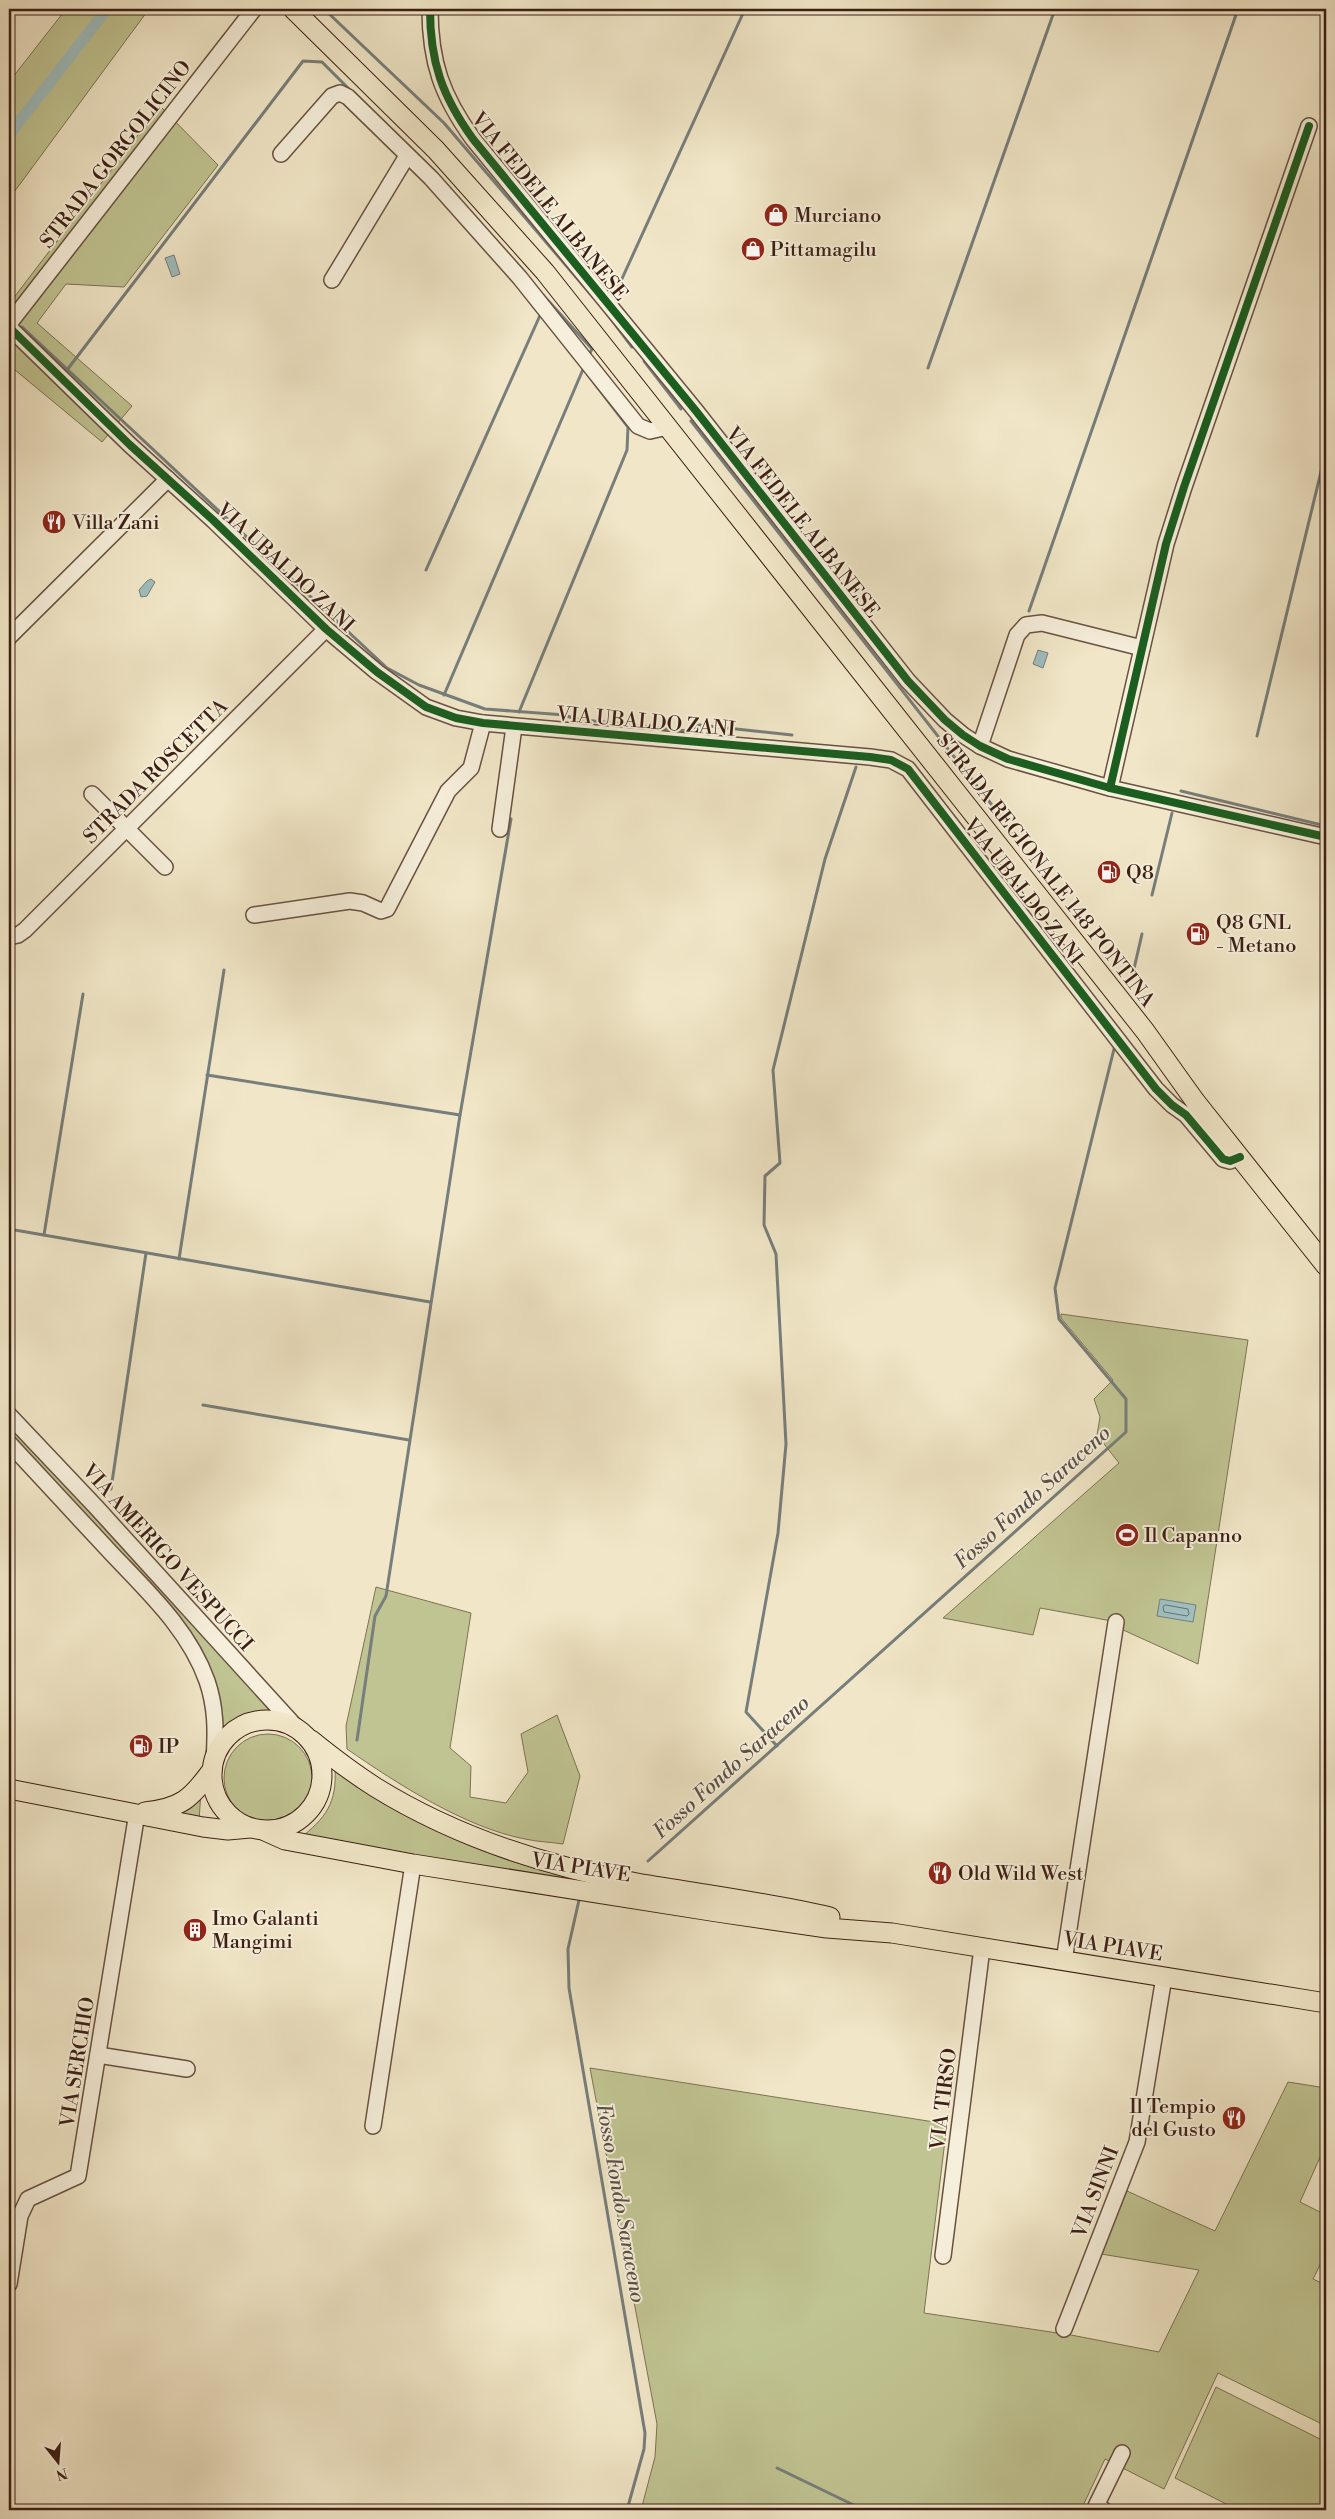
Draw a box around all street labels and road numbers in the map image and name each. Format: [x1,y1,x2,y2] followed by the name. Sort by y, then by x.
[35,56,197,254] street label: STRADA GORGOLICINO
[464,107,633,306] street label: VIA FEDELE ALBANESE
[719,422,884,623] street label: VIA FEDELE ALBANESE
[210,497,359,639] street label: VIA UBALDO ZANI
[78,694,235,850] street label: STRADA ROSCETTA
[554,702,737,743] street label: VIA UBALDO ZANI
[930,729,1160,1014] street label: STRADA REGIONALE 148 PONTINA
[957,813,1088,971] street label: VIA UBALDO ZANI
[75,1458,258,1657] street label: VIA AMERIGO VESPUCCI
[528,1848,632,1889] street label: VIA PIAVE
[1060,1927,1164,1968] street label: VIA PIAVE
[56,1995,101,2130] street label: VIA SERCHIO
[926,2047,963,2152] street label: VIA TIRSO
[1067,2143,1125,2243] street label: VIA SINNI

